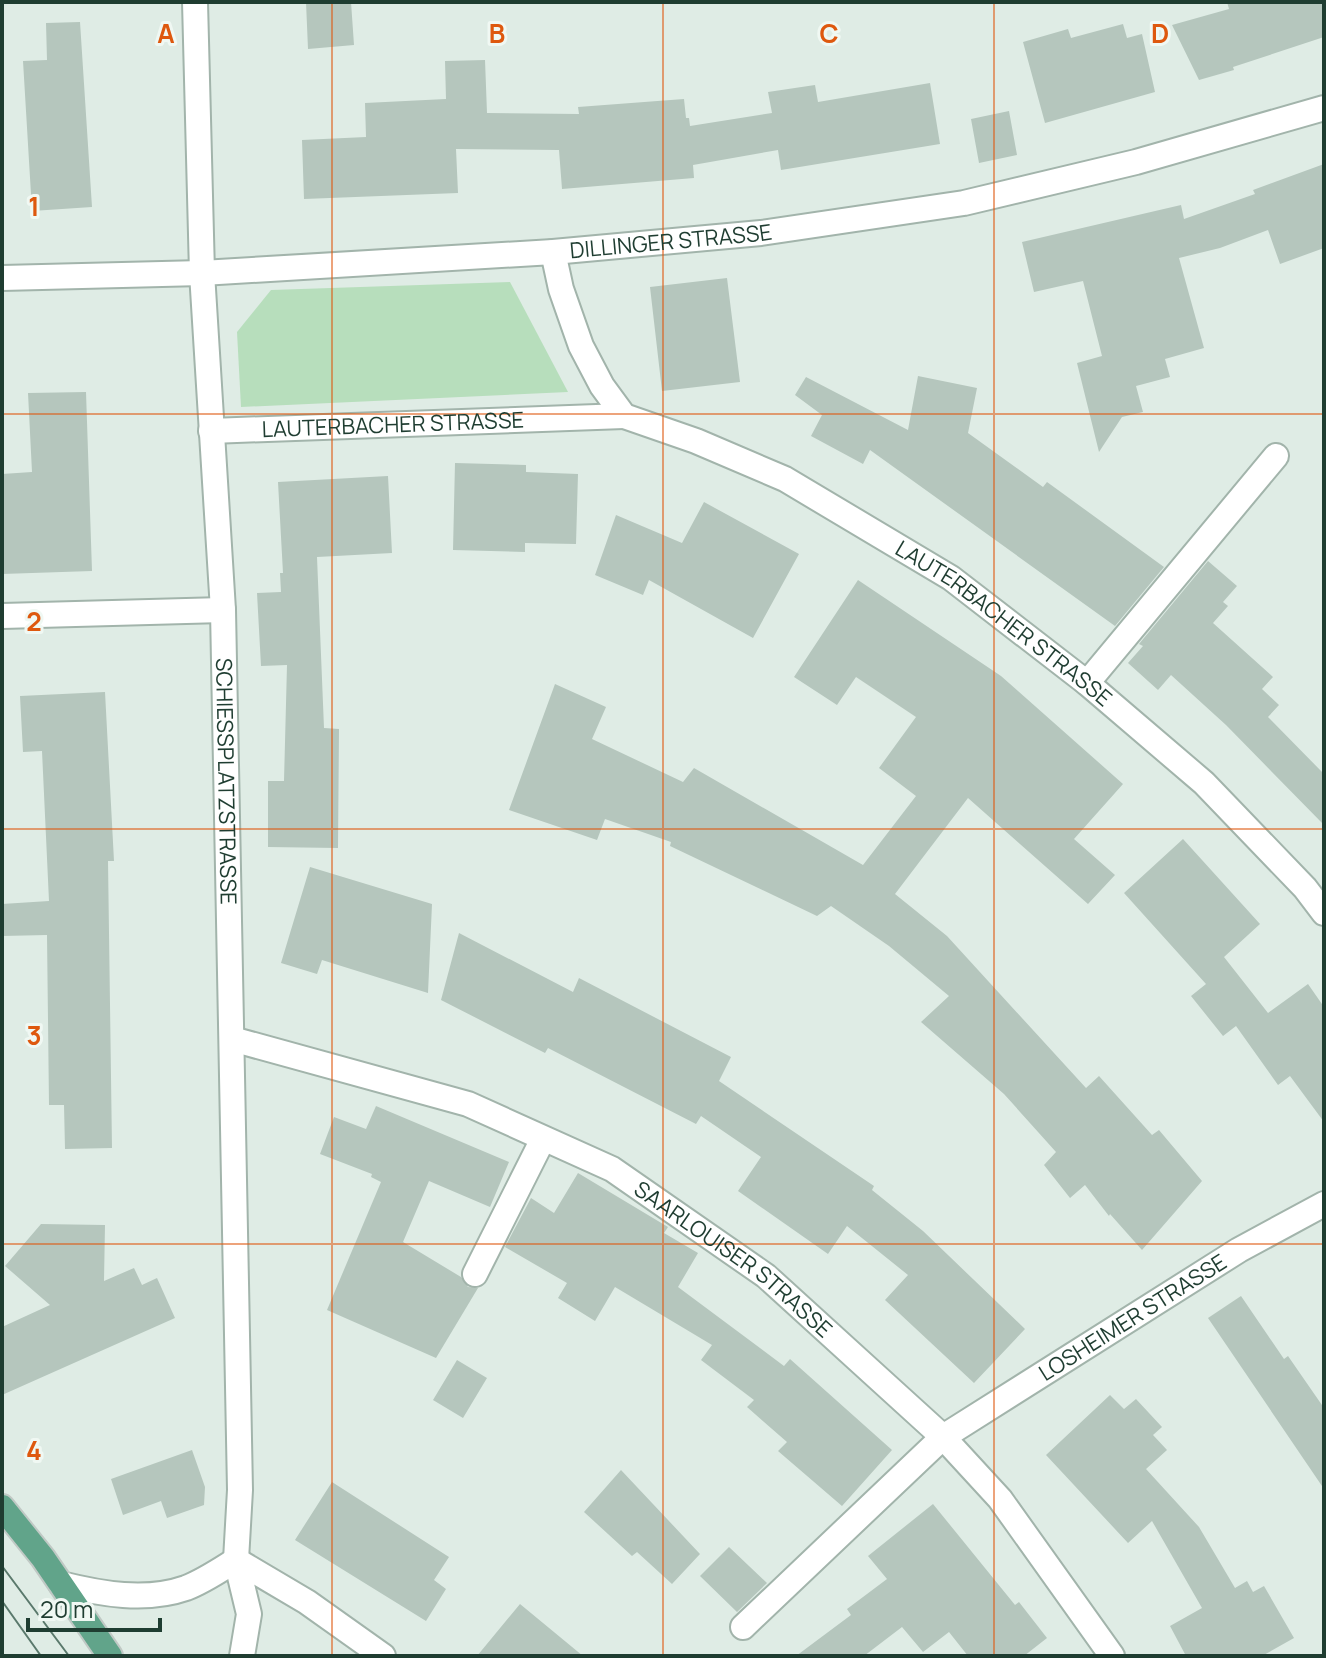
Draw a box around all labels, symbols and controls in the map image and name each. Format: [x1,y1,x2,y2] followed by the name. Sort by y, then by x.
[157,15,175,51] text: A
[489,15,505,51] text: B
[819,15,839,51] text: C
[1151,15,1169,51] text: D
[28,188,40,224] text: 1
[568,217,774,265] street label: DILLINGER STRASSE
[261,405,525,444] street label: LAUTERBACHER STRASSE
[890,533,1118,713] street label: LAUTERBACHER STRASSE
[26,603,42,639] text: 2
[209,658,244,905] street label: SCHIESSPLATZSTRASSE
[26,1017,42,1053] text: 3
[628,1174,839,1344] street label: SAARLOUISER STRASSE
[1033,1247,1232,1388] street label: LOSHEIMER STRASSE
[26,1432,42,1468] text: 4
[28,1582,160,1632] scale bar
[40,1592,93,1625] text: 20 m

